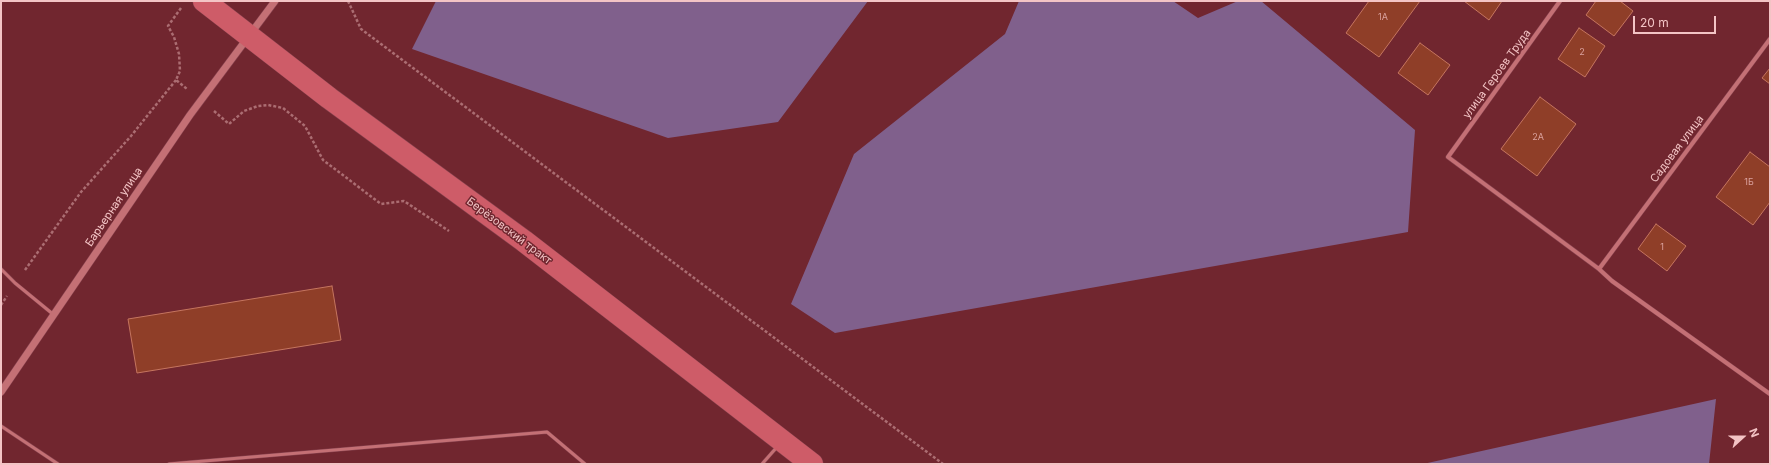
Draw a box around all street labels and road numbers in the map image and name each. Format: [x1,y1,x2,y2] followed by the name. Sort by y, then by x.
[1460,27,1534,121] street label: улица Героев Труда
[1647,113,1707,185] street label: Садовая улица
[83,165,145,249] street label: Барьерная улица
[464,195,554,267] street label: Берёзовский тракт

